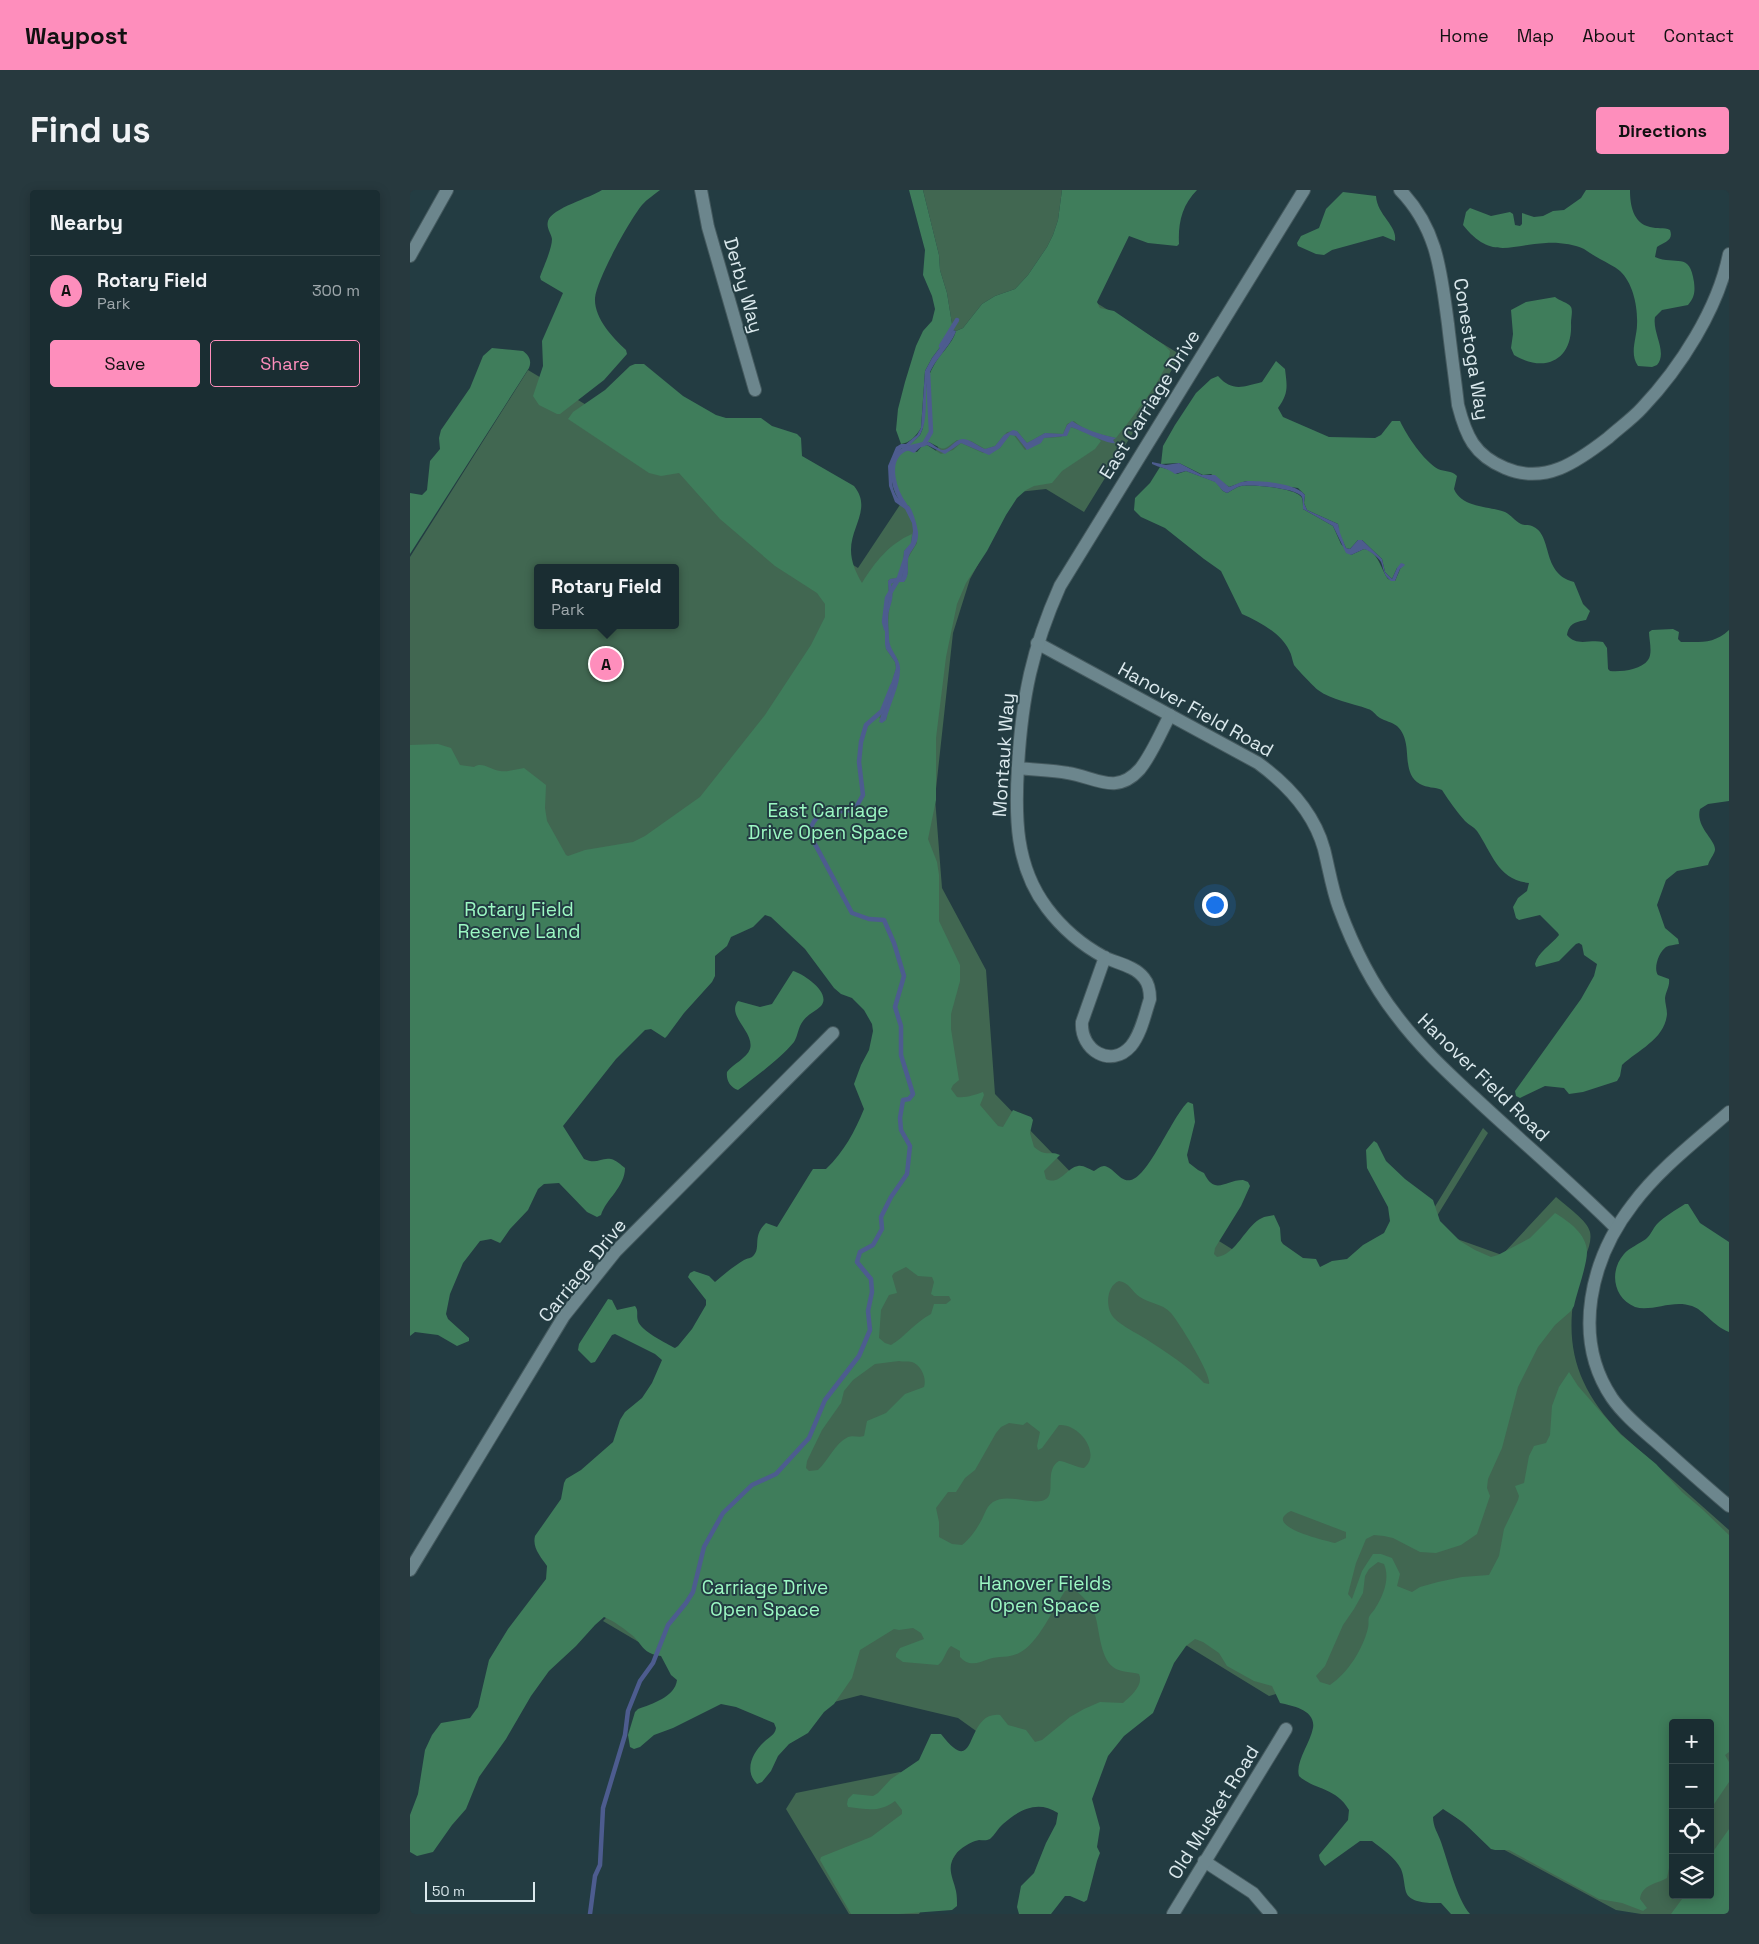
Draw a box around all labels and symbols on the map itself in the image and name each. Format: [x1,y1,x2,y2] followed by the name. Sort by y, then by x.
[718,234,769,336] street label: Derby Way
[1448,276,1495,422] street label: Conestoga Way
[1093,325,1205,484] street label: East Carriage Drive
[590,645,622,683] pin: A
[1114,656,1278,763] street label: Hanover Field Road
[987,692,1020,818] street label: Montauk Way
[748,798,908,845] park label: East Carriage Drive Open Space
[1202,892,1228,918] your location
[458,897,580,944] park label: Rotary Field Reserve Land
[1412,1008,1555,1147] street label: Hanover Field Road
[533,1213,632,1327] street label: Carriage Drive
[979,1571,1111,1618] park label: Hanover Fields Open Space
[702,1575,828,1622] park label: Carriage Drive Open Space
[1162,1741,1265,1884] street label: Old Musket Road
[425,1879,535,1902] scale bar

